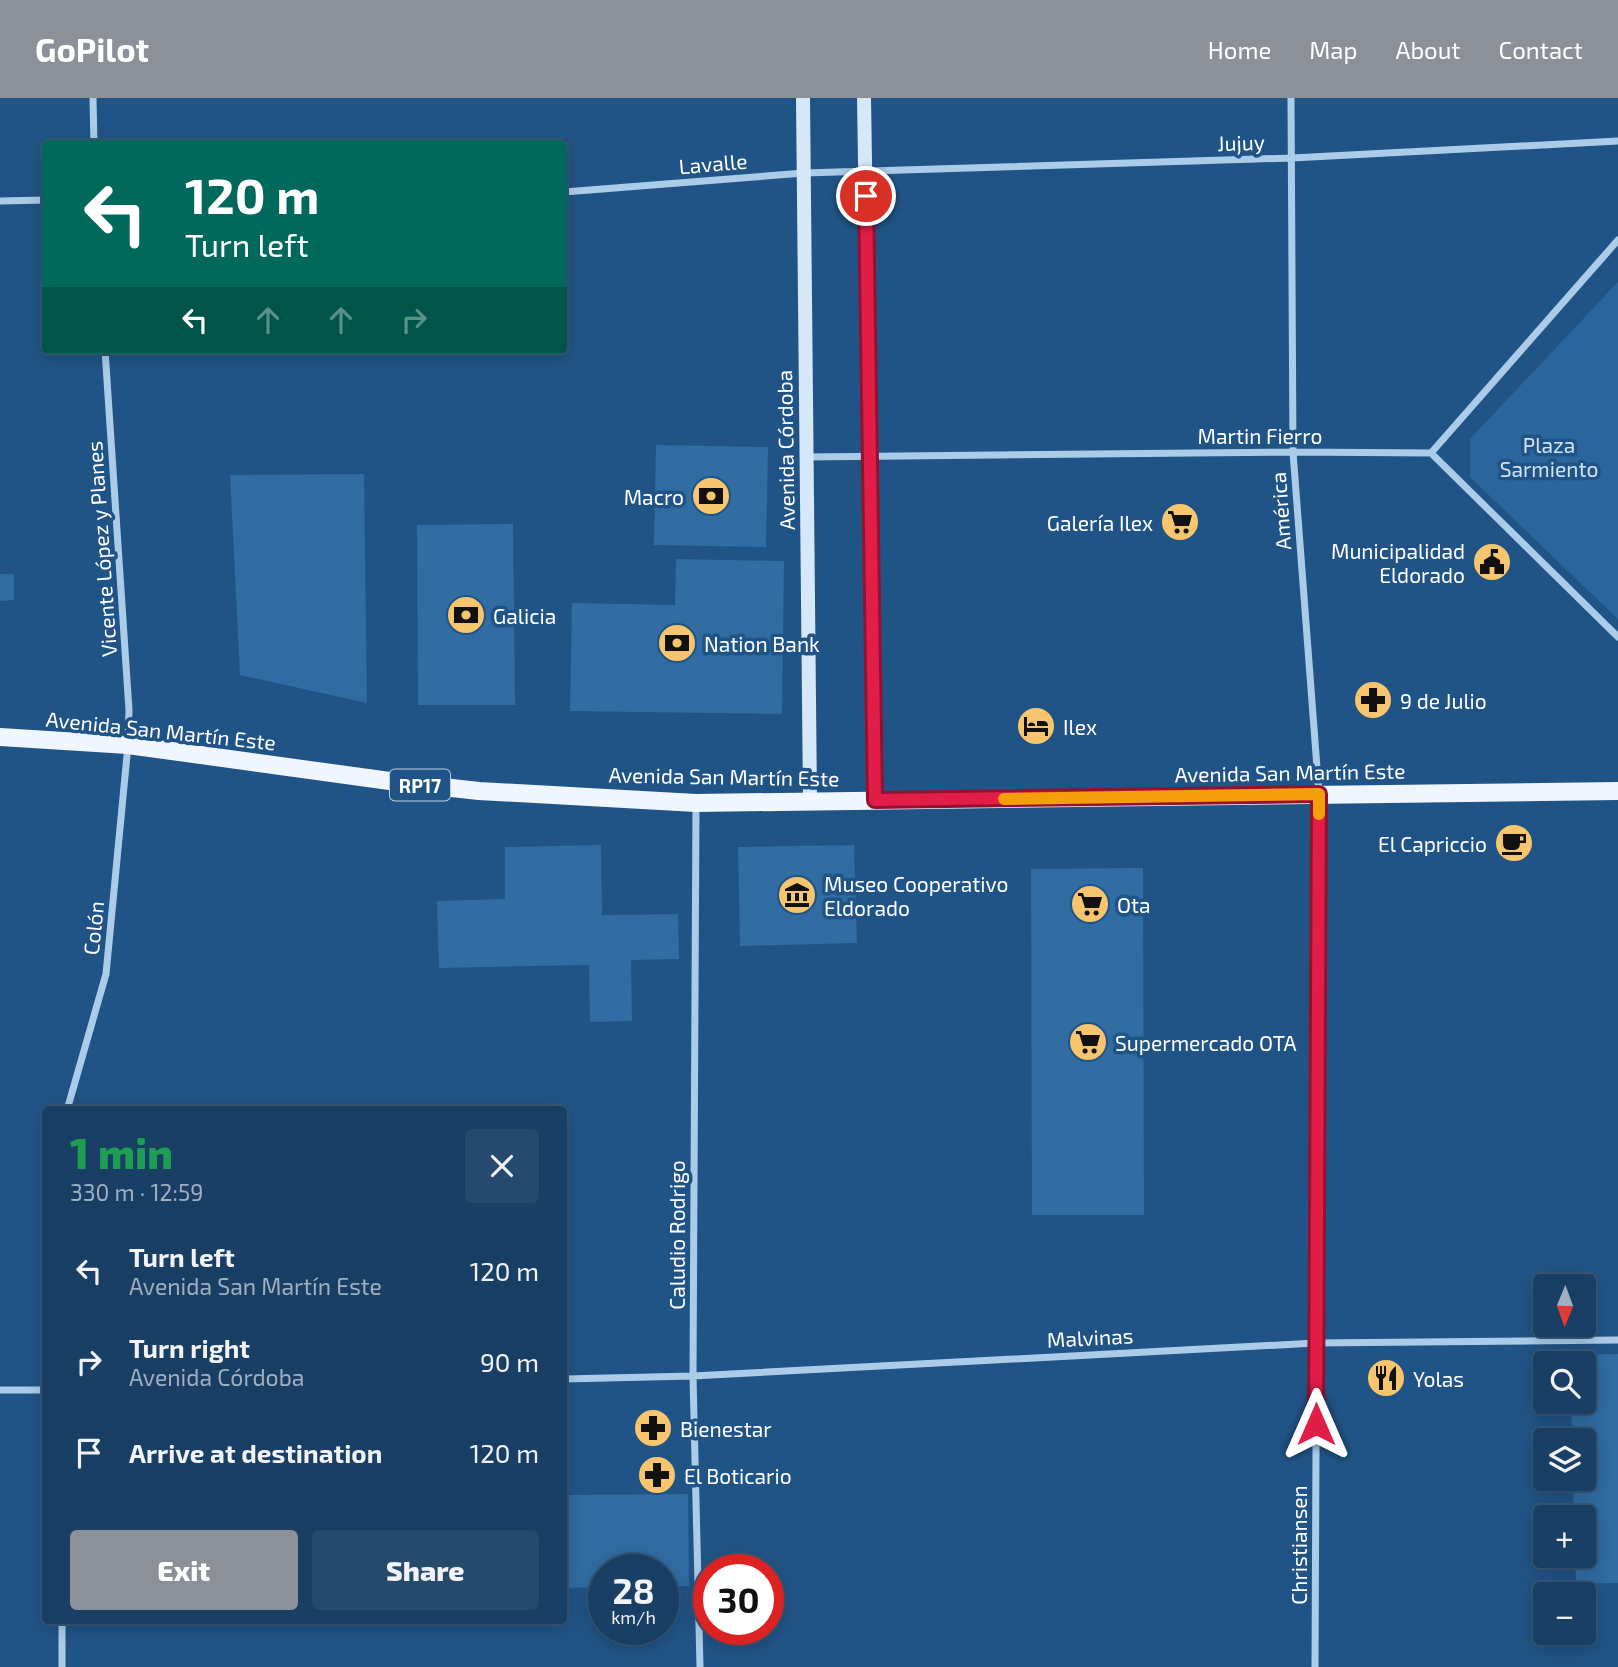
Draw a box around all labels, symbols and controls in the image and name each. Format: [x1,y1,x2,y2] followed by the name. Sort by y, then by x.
[35,29,149,69] text: GoPilot
[1208,35,1271,64] text: Home
[1309,35,1357,64] text: Map
[1395,35,1461,64] text: About
[1499,35,1583,64] text: Contact
[1217,129,1265,156] street label: Jujuy
[678,148,748,178] street label: Lavalle
[185,165,319,224] text: 120 m
[836,166,896,226] pin
[70,168,161,259] icon: left
[847,177,885,215] icon: arrive
[185,225,309,263] text: Turn left
[176,301,214,339] icon: left
[249,301,287,339] icon: ahead
[322,301,360,339] icon: ahead
[395,301,433,339] icon: right
[771,370,799,530] street label: Avenida Córdoba
[1198,423,1322,448] street label: Martin Fierro
[1500,432,1598,481] park label: Plaza Sarmiento
[81,440,121,658] street label: Vicente López y Planes
[1265,471,1295,551] street label: América
[690,475,732,517] bank icon: Macro
[624,484,684,509] place label: Macro
[1159,501,1201,543] supermarket icon: Galería Ilex
[1047,510,1153,535] place label: Galería Ilex
[1331,538,1465,587] place label: Municipalidad Eldorado
[1471,541,1513,583] public building icon: Municipalidad Eldorado
[445,594,487,636] bank icon: Galicia
[493,603,556,628] place label: Galicia
[656,622,698,664] bank icon: Nation Bank
[704,631,820,656] place label: Nation Bank
[1352,679,1394,721] pharmacy icon: 9 de Julio
[1400,688,1487,713] place label: 9 de Julio
[45,705,277,755] street label: Avenida San Martín Este
[1015,705,1057,747] hotel icon: Ilex
[1063,714,1097,739] place label: Ilex
[1174,757,1406,787] street label: Avenida San Martín Este
[608,761,840,791] street label: Avenida San Martín Este
[390,770,450,800] road number: RP17
[1493,822,1535,864] cafe icon: El Capriccio
[1378,831,1487,856] place label: El Capriccio
[824,871,1008,920] place label: Museo Cooperativo Eldorado
[776,874,818,916] museum icon: Museo Cooperativo Eldorado
[1069,883,1111,925] supermarket icon: Ota
[1117,892,1151,917] place label: Ota
[78,900,108,956] street label: Colón
[1067,1021,1109,1063] supermarket icon: Supermercado OTA
[1115,1030,1297,1055] place label: Supermercado OTA
[70,1127,173,1177] text: 1 min
[465,1129,539,1203] button: close
[664,1160,689,1310] street label: Caludio Rodrigo
[70,1178,203,1206] text: 330 m · 12:59
[129,1241,235,1272] text: Turn left
[70,1252,108,1290] icon: left
[470,1255,539,1286] text: 120 m
[129,1272,382,1300] text: Avenida San Martín Este
[1533,1274,1596,1337] north arrow
[1533,1274,1596,1645] map controls
[1046,1322,1134,1352] street label: Malvinas
[129,1332,250,1363] text: Turn right
[70,1343,108,1381] icon: right
[480,1346,539,1377] text: 90 m
[1533,1351,1596,1414] button: search
[1365,1357,1407,1399] restaurant icon: Yolas
[129,1363,304,1391] text: Avenida Córdoba
[1413,1366,1464,1391] place label: Yolas
[1279,1387,1353,1461] position arrow
[632,1407,674,1449] pharmacy icon: Bienestar
[680,1416,772,1441] place label: Bienestar
[1533,1428,1596,1491] button: layers
[70,1434,108,1472] icon: arrive
[129,1437,382,1468] text: Arrive at destination
[470,1437,539,1468] text: 120 m
[636,1454,678,1496] pharmacy icon: El Boticario
[684,1463,792,1488] place label: El Boticario
[1286,1485,1311,1605] street label: Christiansen
[1533,1505,1596,1568] button: +
[70,1530,298,1610] button: Exit
[312,1530,539,1610] button: Share
[693,1554,784,1645] speed limit sign: 30
[612,1569,655,1611] text: 28
[1533,1582,1596,1645] button: −
[611,1606,656,1628] text: km/h

